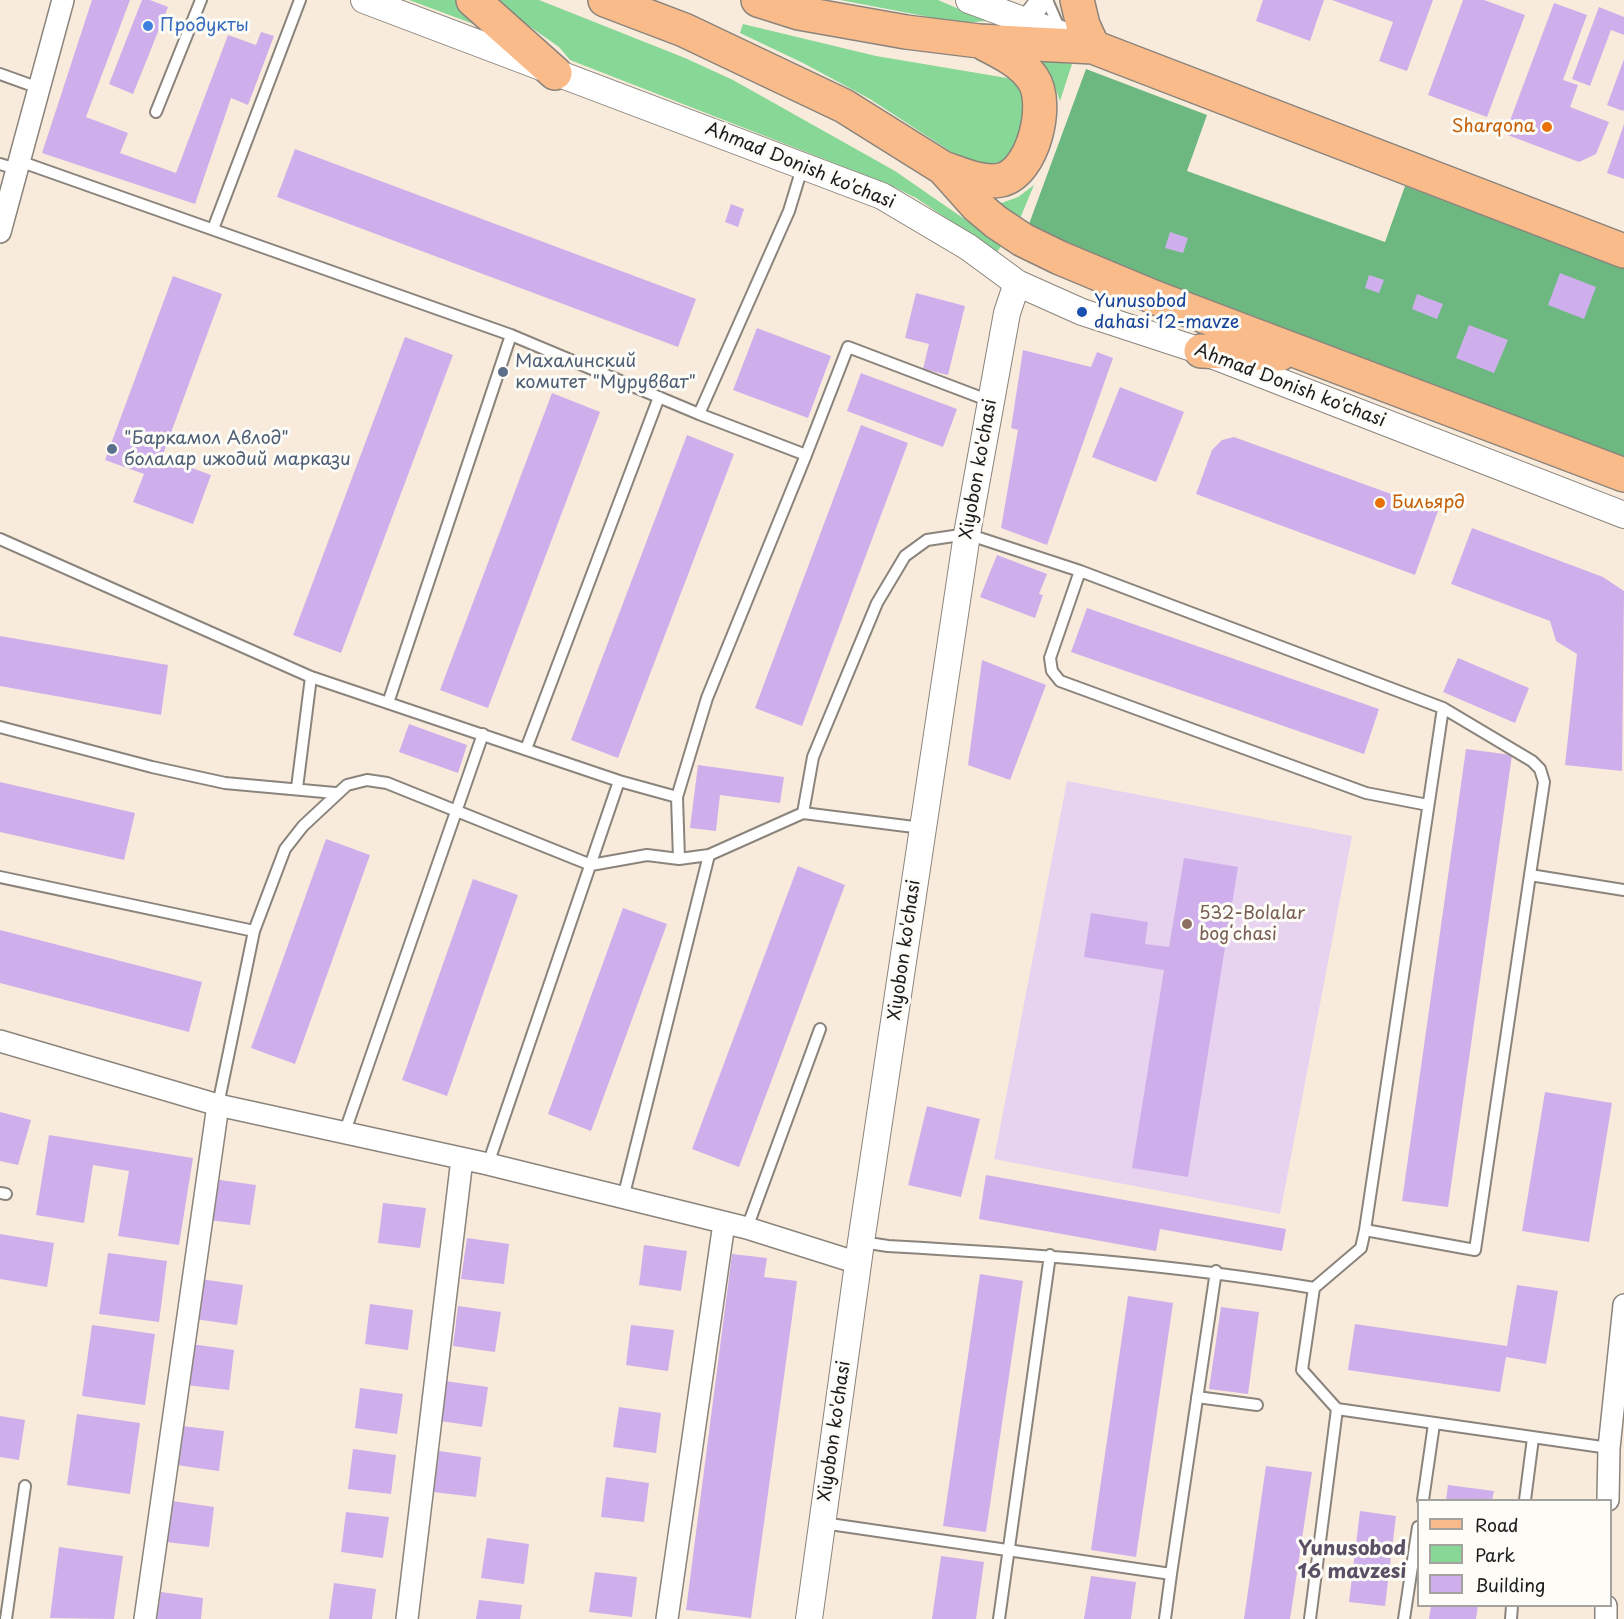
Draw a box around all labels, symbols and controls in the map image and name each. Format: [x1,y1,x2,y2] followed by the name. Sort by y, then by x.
[160,15,249,37] place label: Продукты
[141,19,155,33] marker: Продукты
[1452,116,1535,138] place label: Sharqona
[702,118,898,214] street label: Ahmad Donish ko'chasi
[1540,120,1554,134] marker: Sharqona
[1094,291,1239,334] place label: Yunusobod dahasi 12-mavze
[1075,305,1089,319] marker: Yunusobod dahasi 12-mavze
[1192,340,1388,432] street label: Ahmad Donish ko'chasi
[515,351,696,394] place label: Махалинский комитет "Мурувват"
[496,365,510,379] marker: Махалинский комитет "Мурувват"
[956,397,1002,541] street label: Xiyobon ko'chasi
[124,428,351,470] place label: "Баркамол Авлод" болалар ижодий маркази
[105,442,119,456] marker: "Баркамол Авлод" болалар ижодий маркази
[1392,492,1465,514] place label: Бильярд
[1373,496,1387,510] marker: Бильярд
[884,878,926,1022] street label: Xiyobon ko'chasi
[1199,903,1305,946] place label: 532-Bolalar bogʻchasi
[1180,917,1194,931] marker: 532-Bolalar bogʻchasi
[814,1359,856,1503] street label: Xiyobon ko'chasi
[1417,1499,1612,1607] legend
[1475,1511,1519,1538] text: Road
[1297,1537,1407,1584] district label: Yunusobod 16 mavzesi
[1475,1541,1515,1568] text: Park
[1475,1571,1545,1598] text: Building

